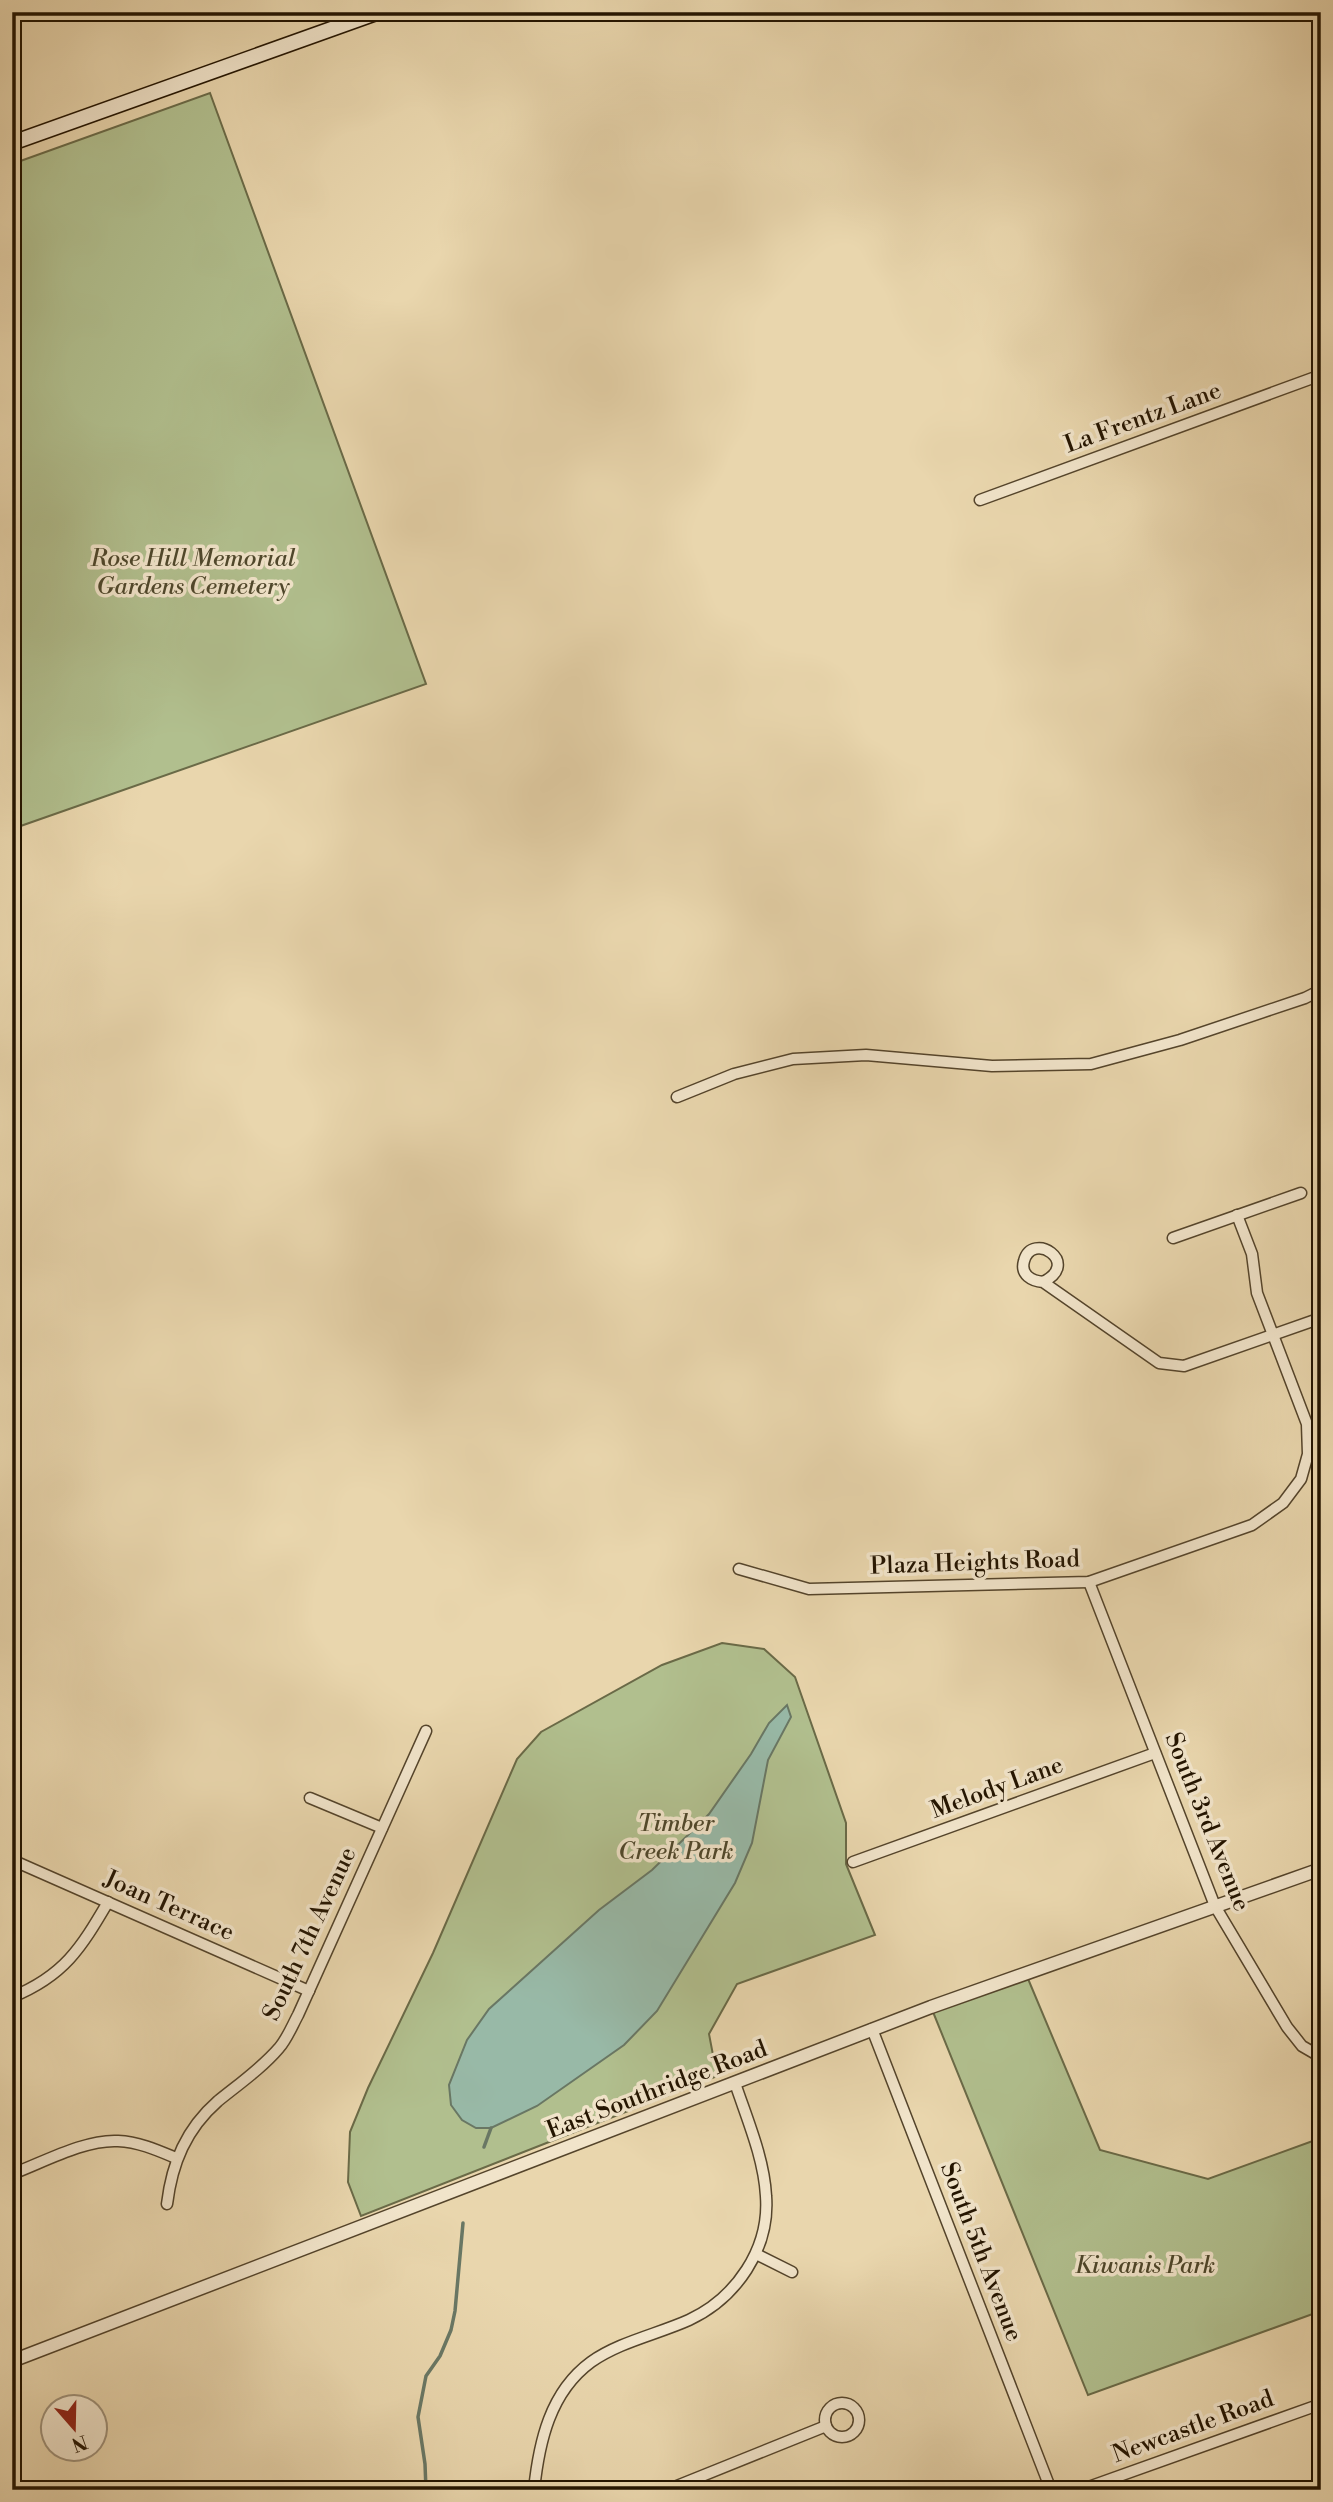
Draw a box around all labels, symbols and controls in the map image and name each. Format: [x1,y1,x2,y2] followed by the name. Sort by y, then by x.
[1061,376,1225,460] street label: La Frentz Lane
[90,544,296,602] park label: Rose Hill Memorial Gardens Cemetery
[870,1544,1081,1582] street label: Plaza Heights Road
[1157,1728,1257,1916] street label: South 3rd Avenue
[927,1750,1067,1826] street label: Melody Lane
[618,1809,734,1867] park label: Timber Creek Park
[257,1842,363,2026] street label: South 7th Avenue
[98,1864,239,1948] street label: Joan Terrace
[542,2034,772,2146] street label: East Southridge Road
[933,2158,1029,2346] street label: South 5th Avenue
[1075,2251,1215,2281] park label: Kiwanis Park
[1108,2384,1278,2470] street label: Newcastle Road
[38,2394,108,2464] north arrow
[68,2429,91,2457] text: N

